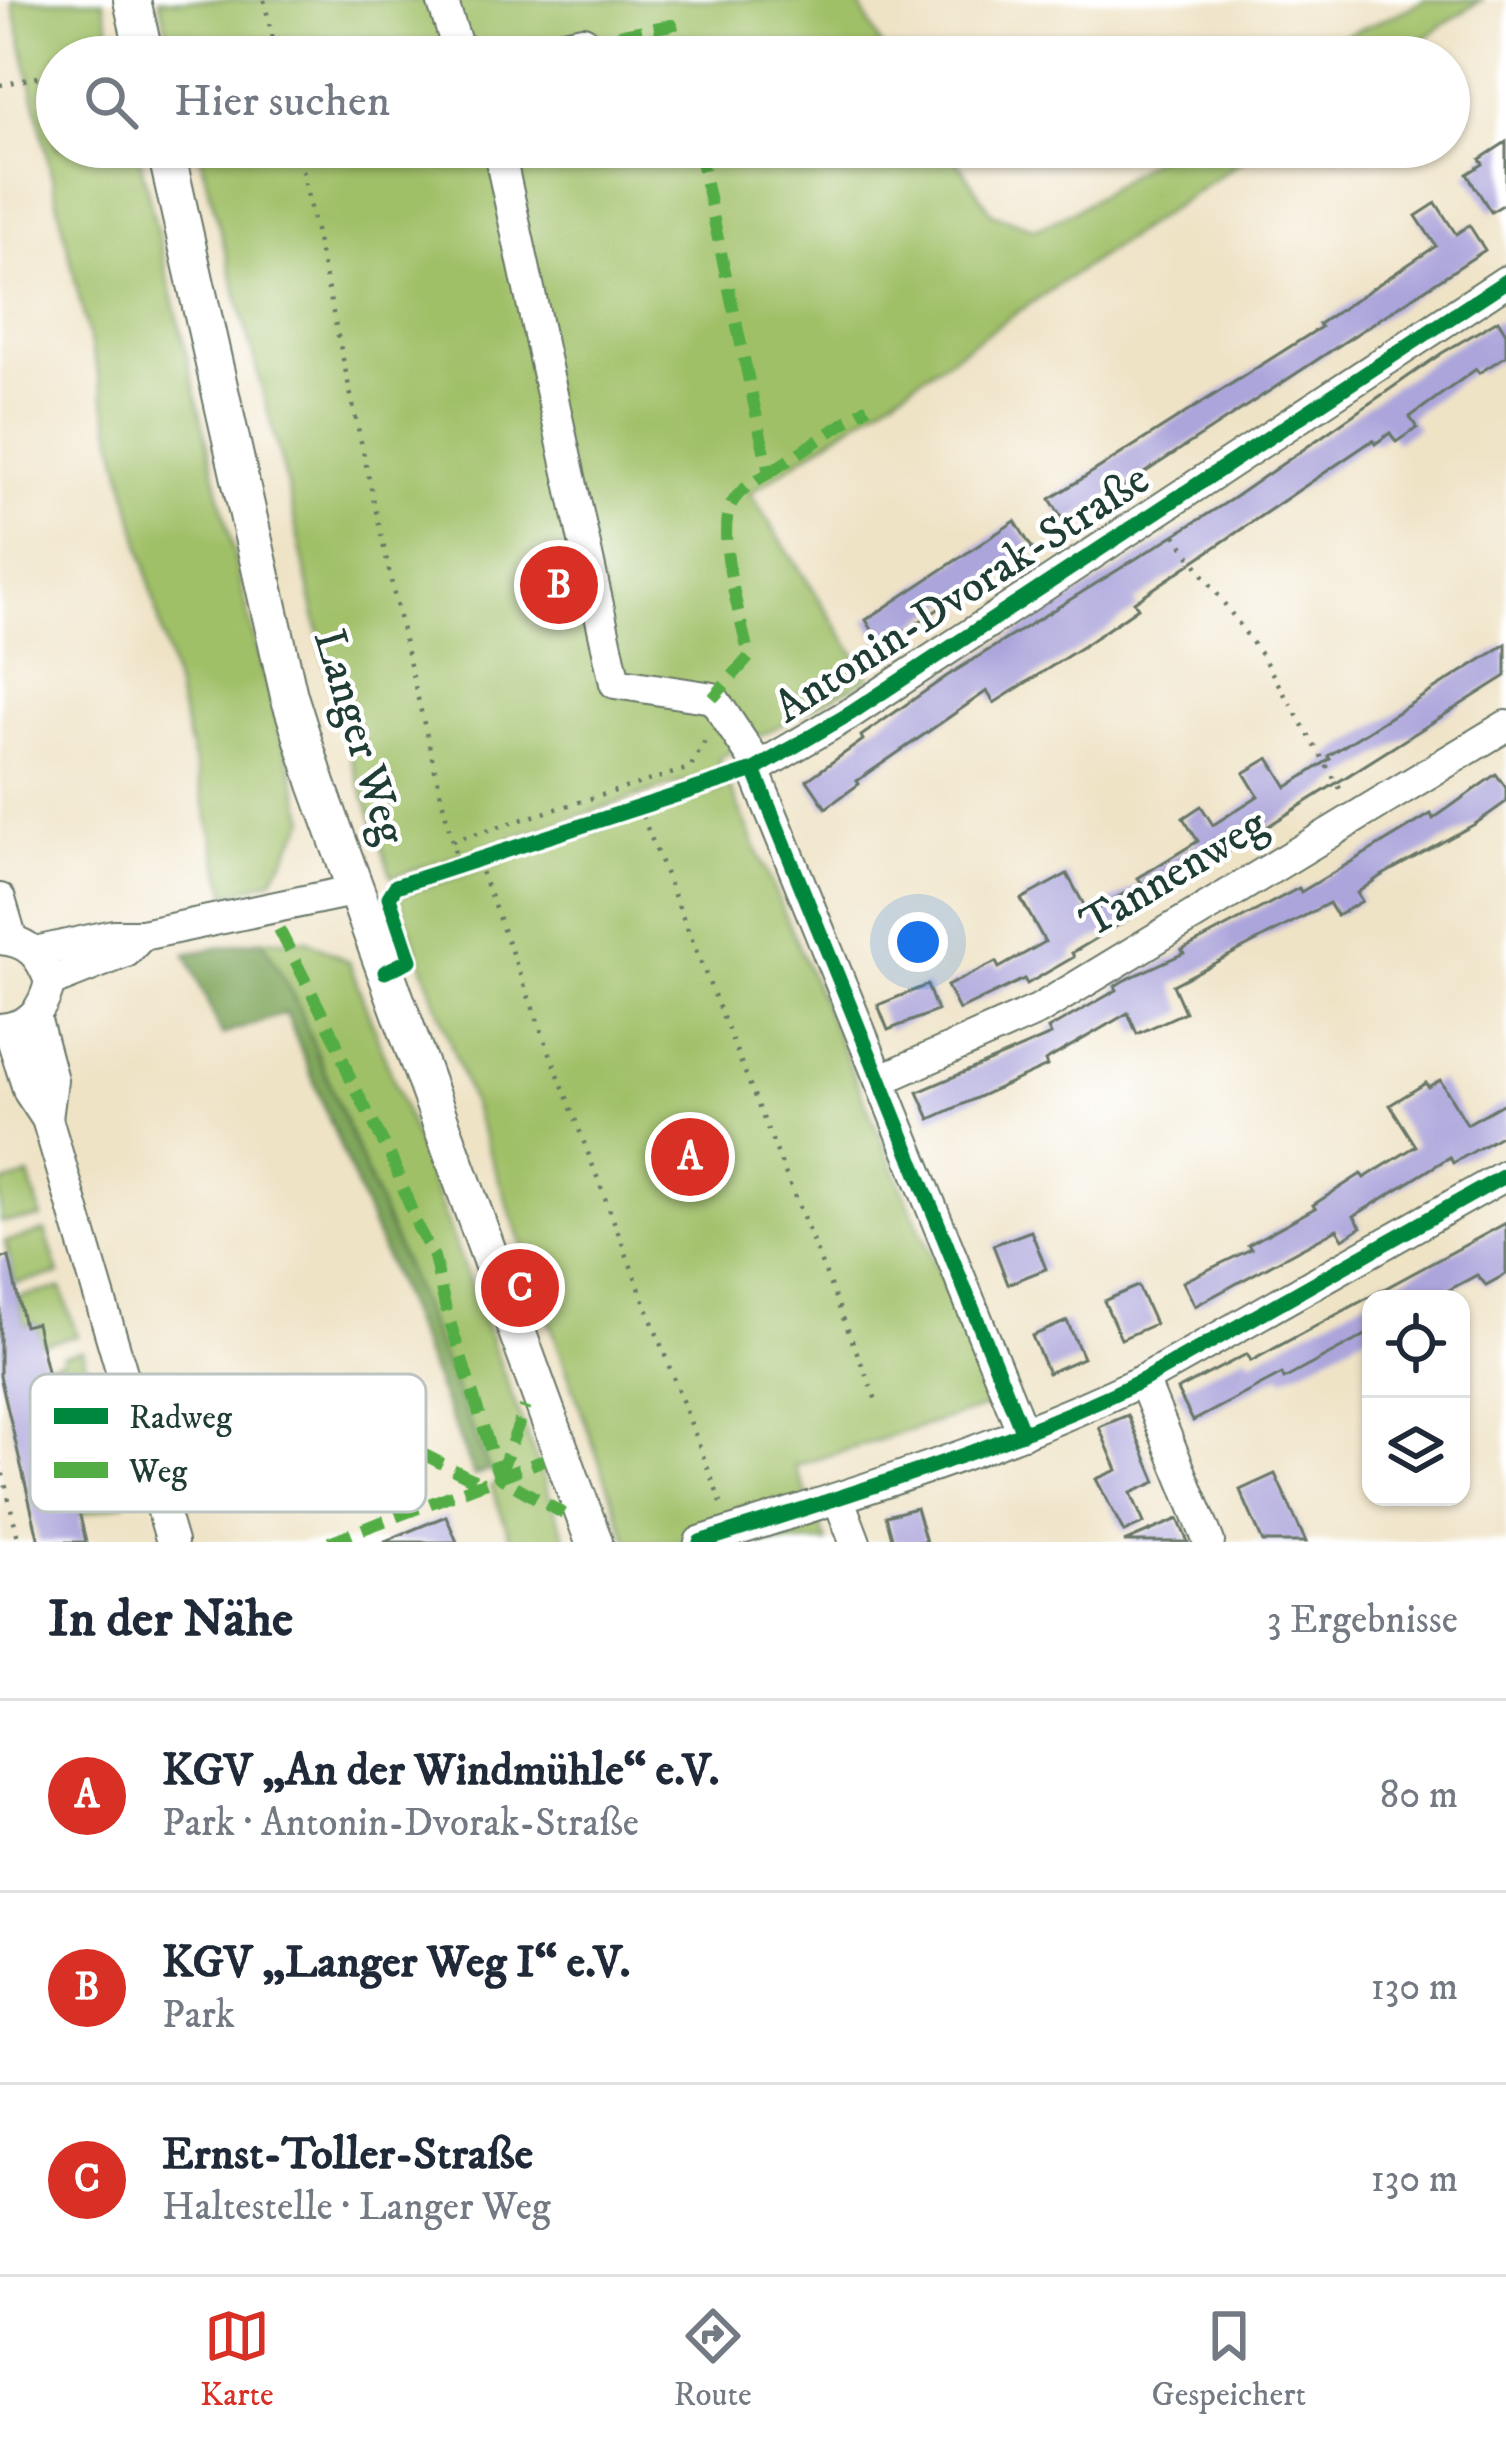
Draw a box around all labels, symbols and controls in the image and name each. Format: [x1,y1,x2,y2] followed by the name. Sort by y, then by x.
[36,36,1470,168] search box
[78,69,144,135] icon: search
[174,74,390,130] text: Hier suchen
[764,452,1160,736] street label: Antonin-Dvorak-Straße
[520,540,598,630] pin: B
[300,623,418,851] street label: Langer Weg
[1071,797,1277,951] street label: Tannenweg
[888,912,948,972] your location
[651,1112,729,1202] pin: A
[481,1243,559,1333] pin: C
[1362,1290,1470,1506] map controls
[1362,1290,1470,1398] button: locate
[30,1374,426,1512] legend
[129,1398,233,1439] text: Radweg
[1362,1398,1470,1506] button: layers
[128,1452,188,1493] text: Weg
[48,1588,293,1652] text: In der Nähe
[1267,1596,1458,1645] text: 3 Ergebnisse
[162,1743,720,1799] text: KGV „An der Windmühle“ e.V.
[75,1771,99,1820] text: A
[1380,1771,1458,1820] text: 80 m
[162,1799,639,1848] text: Park · Antonin-Dvorak-Straße
[162,1935,630,1991] text: KGV „Langer Weg I“ e.V.
[75,1963,99,2012] text: B
[1370,1963,1458,2012] text: 130 m
[162,1991,235,2040] text: Park
[162,2127,533,2183] text: Ernst-Toller-Straße
[74,2155,100,2204] text: C
[1370,2155,1458,2204] text: 130 m
[162,2183,551,2232] text: Haltestelle · Langer Weg
[200,2303,274,2416] tab: Karte
[674,2303,752,2416] tab: Route
[1152,2303,1306,2416] tab: Gespeichert

